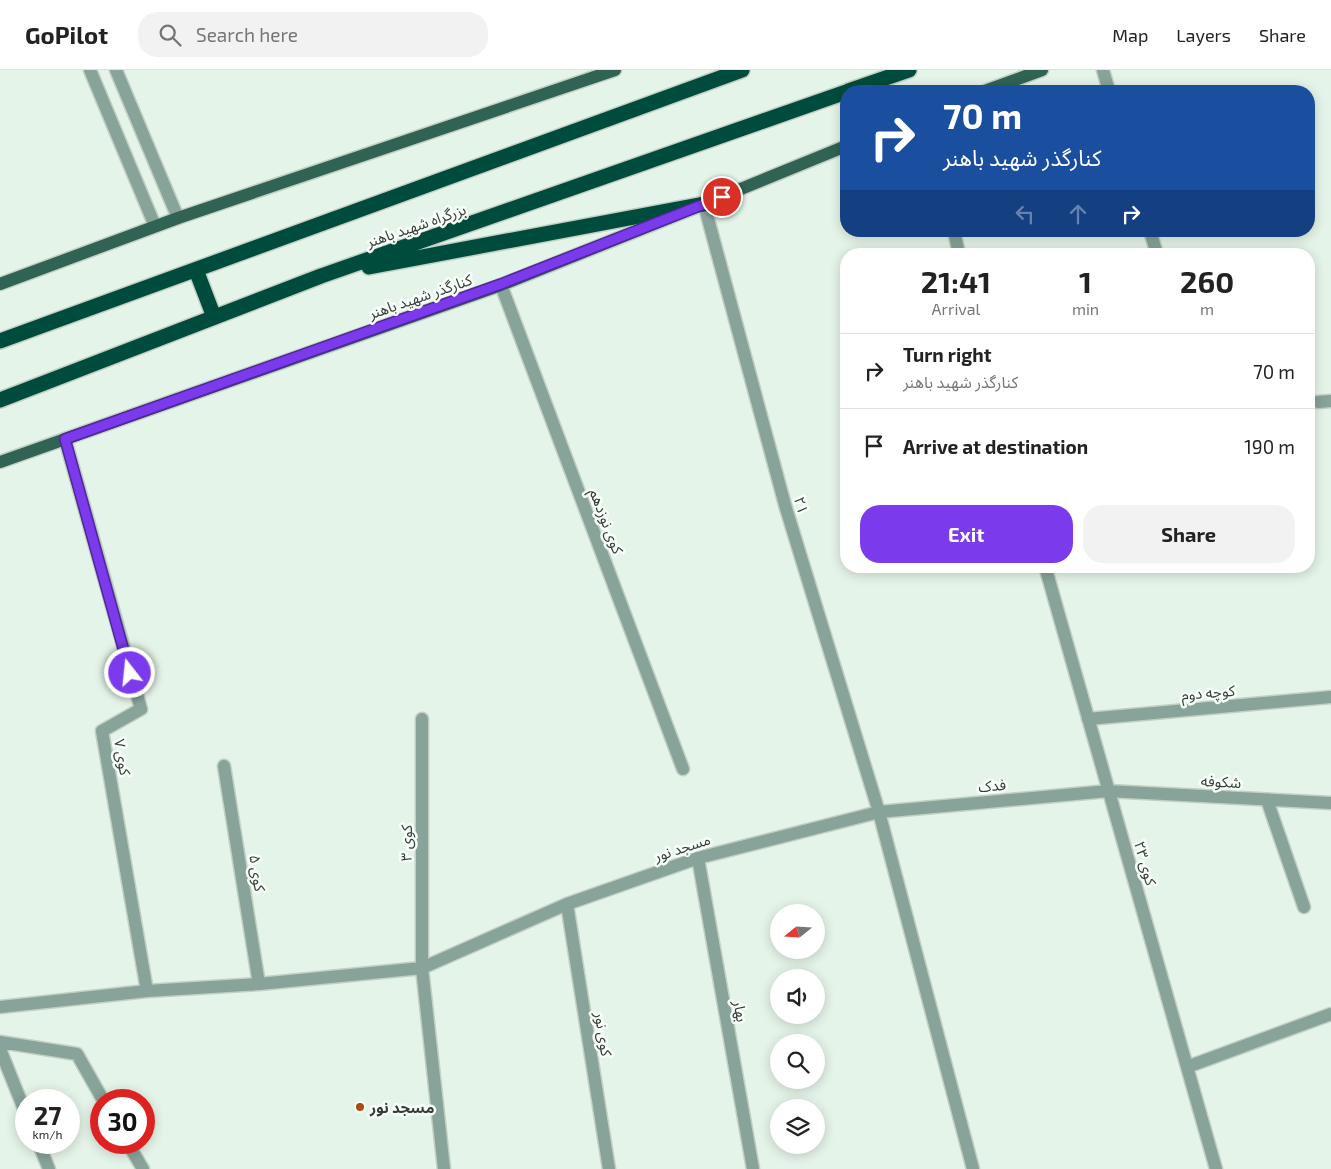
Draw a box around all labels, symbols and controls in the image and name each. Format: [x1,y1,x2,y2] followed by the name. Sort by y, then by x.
[138,12,488,57] search box
[25,20,108,49] text: GoPilot
[156,21,184,49] icon: search
[196,23,298,46] text: Search here
[1112,24,1148,46] text: Map
[1176,24,1231,46] text: Layers
[1259,24,1306,46] text: Share
[943,94,1022,136] text: 70 m
[860,105,925,170] icon: right
[943,144,1101,170] text: کنارگذر شهید باهنر
[701,176,743,218] pin
[708,183,736,211] icon: arrive
[363,200,468,252] street label: بزرگراه شهید باهنر
[1011,200,1039,228] icon: left
[1064,200,1092,228] icon: ahead
[1117,200,1145,228] icon: right
[921,263,991,299] text: 21:41
[1079,263,1092,299] text: 1
[1180,263,1234,299] text: 260
[365,270,475,323] street label: کنارگذر شهید باهنر
[932,299,980,318] text: Arrival
[1072,299,1099,318] text: min
[1200,299,1214,318] text: m
[903,343,991,366] text: Turn right
[860,357,888,385] icon: right
[1253,360,1295,383] text: 70 m
[903,372,1018,391] text: کنارگذر شهید باهنر
[860,432,888,460] icon: arrive
[903,435,1088,458] text: Arrive at destination
[1244,435,1295,458] text: 190 m
[584,486,628,558] street label: کوی نوزدهم
[791,494,813,516] street label: ۲۱
[860,505,1073,563] button: Exit
[1083,505,1295,563] button: Share
[103,646,155,698] position arrow
[1180,681,1237,706] street label: کوچه دوم
[110,737,135,778] street label: کوی ۷
[1200,771,1242,792] street label: شکوفه
[977,775,1007,795] street label: فدک
[397,824,416,861] street label: کوی ۳
[651,829,713,866] street label: مسجد نور
[1130,839,1161,888] street label: کوی ۲۳
[245,854,270,893] street label: کوی ۵
[770,904,825,959] north arrow
[770,904,825,1154] map controls
[770,969,825,1024] button: sound
[729,998,752,1023] street label: بهار
[590,1010,617,1058] street label: کوی نور
[770,1034,825,1089] button: search
[90,1089,155,1154] speed limit sign: 30
[369,1098,434,1117] place label: مسجد نور
[770,1099,825,1154] button: layers
[34,1100,61,1130] text: 27
[354,1101,366,1113] marker: مسجد نور
[33,1127,62,1141] text: km/h

